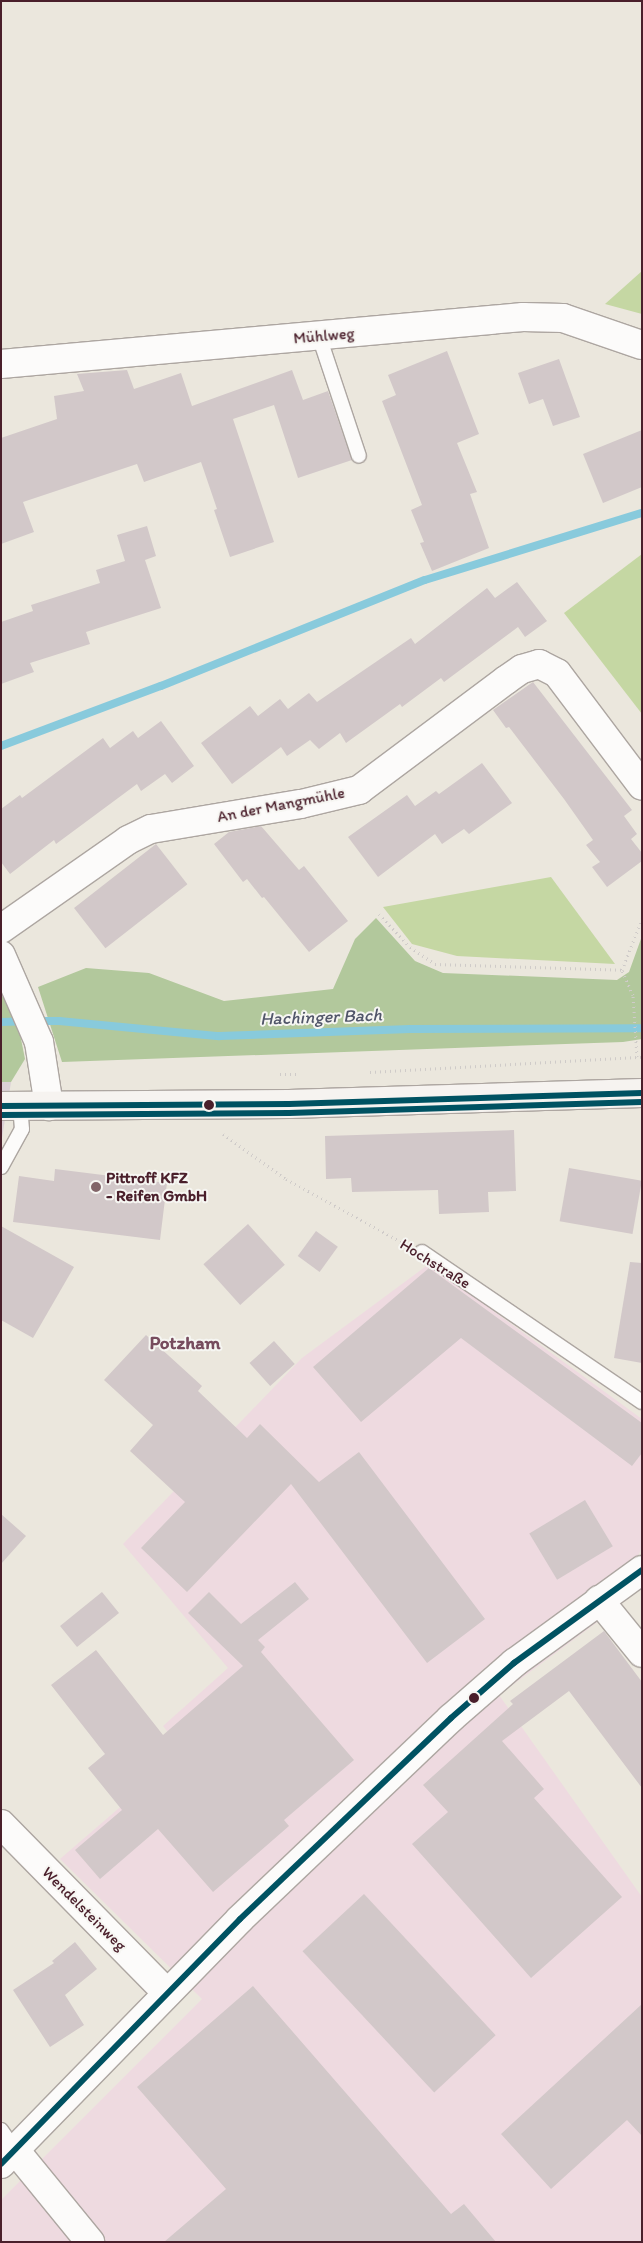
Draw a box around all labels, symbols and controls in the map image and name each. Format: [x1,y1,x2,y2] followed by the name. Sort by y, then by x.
[293,324,355,348] street label: Mühlweg
[215,783,347,827] street label: An der Mangmühle
[260,1004,382,1030] water label: Hachinger Bach
[204,1100,214,1110] unlabelled marker
[106,1168,207,1206] place label: Pittroff KFZ - Reifen GmbH
[90,1181,102,1193] marker: Pittroff KFZ - Reifen GmbH
[396,1235,474,1293] street label: Hochstraße
[149,1332,221,1354] district label: Potzham
[469,1693,479,1703] unlabelled marker
[38,1863,130,1955] street label: Wendelsteinweg

